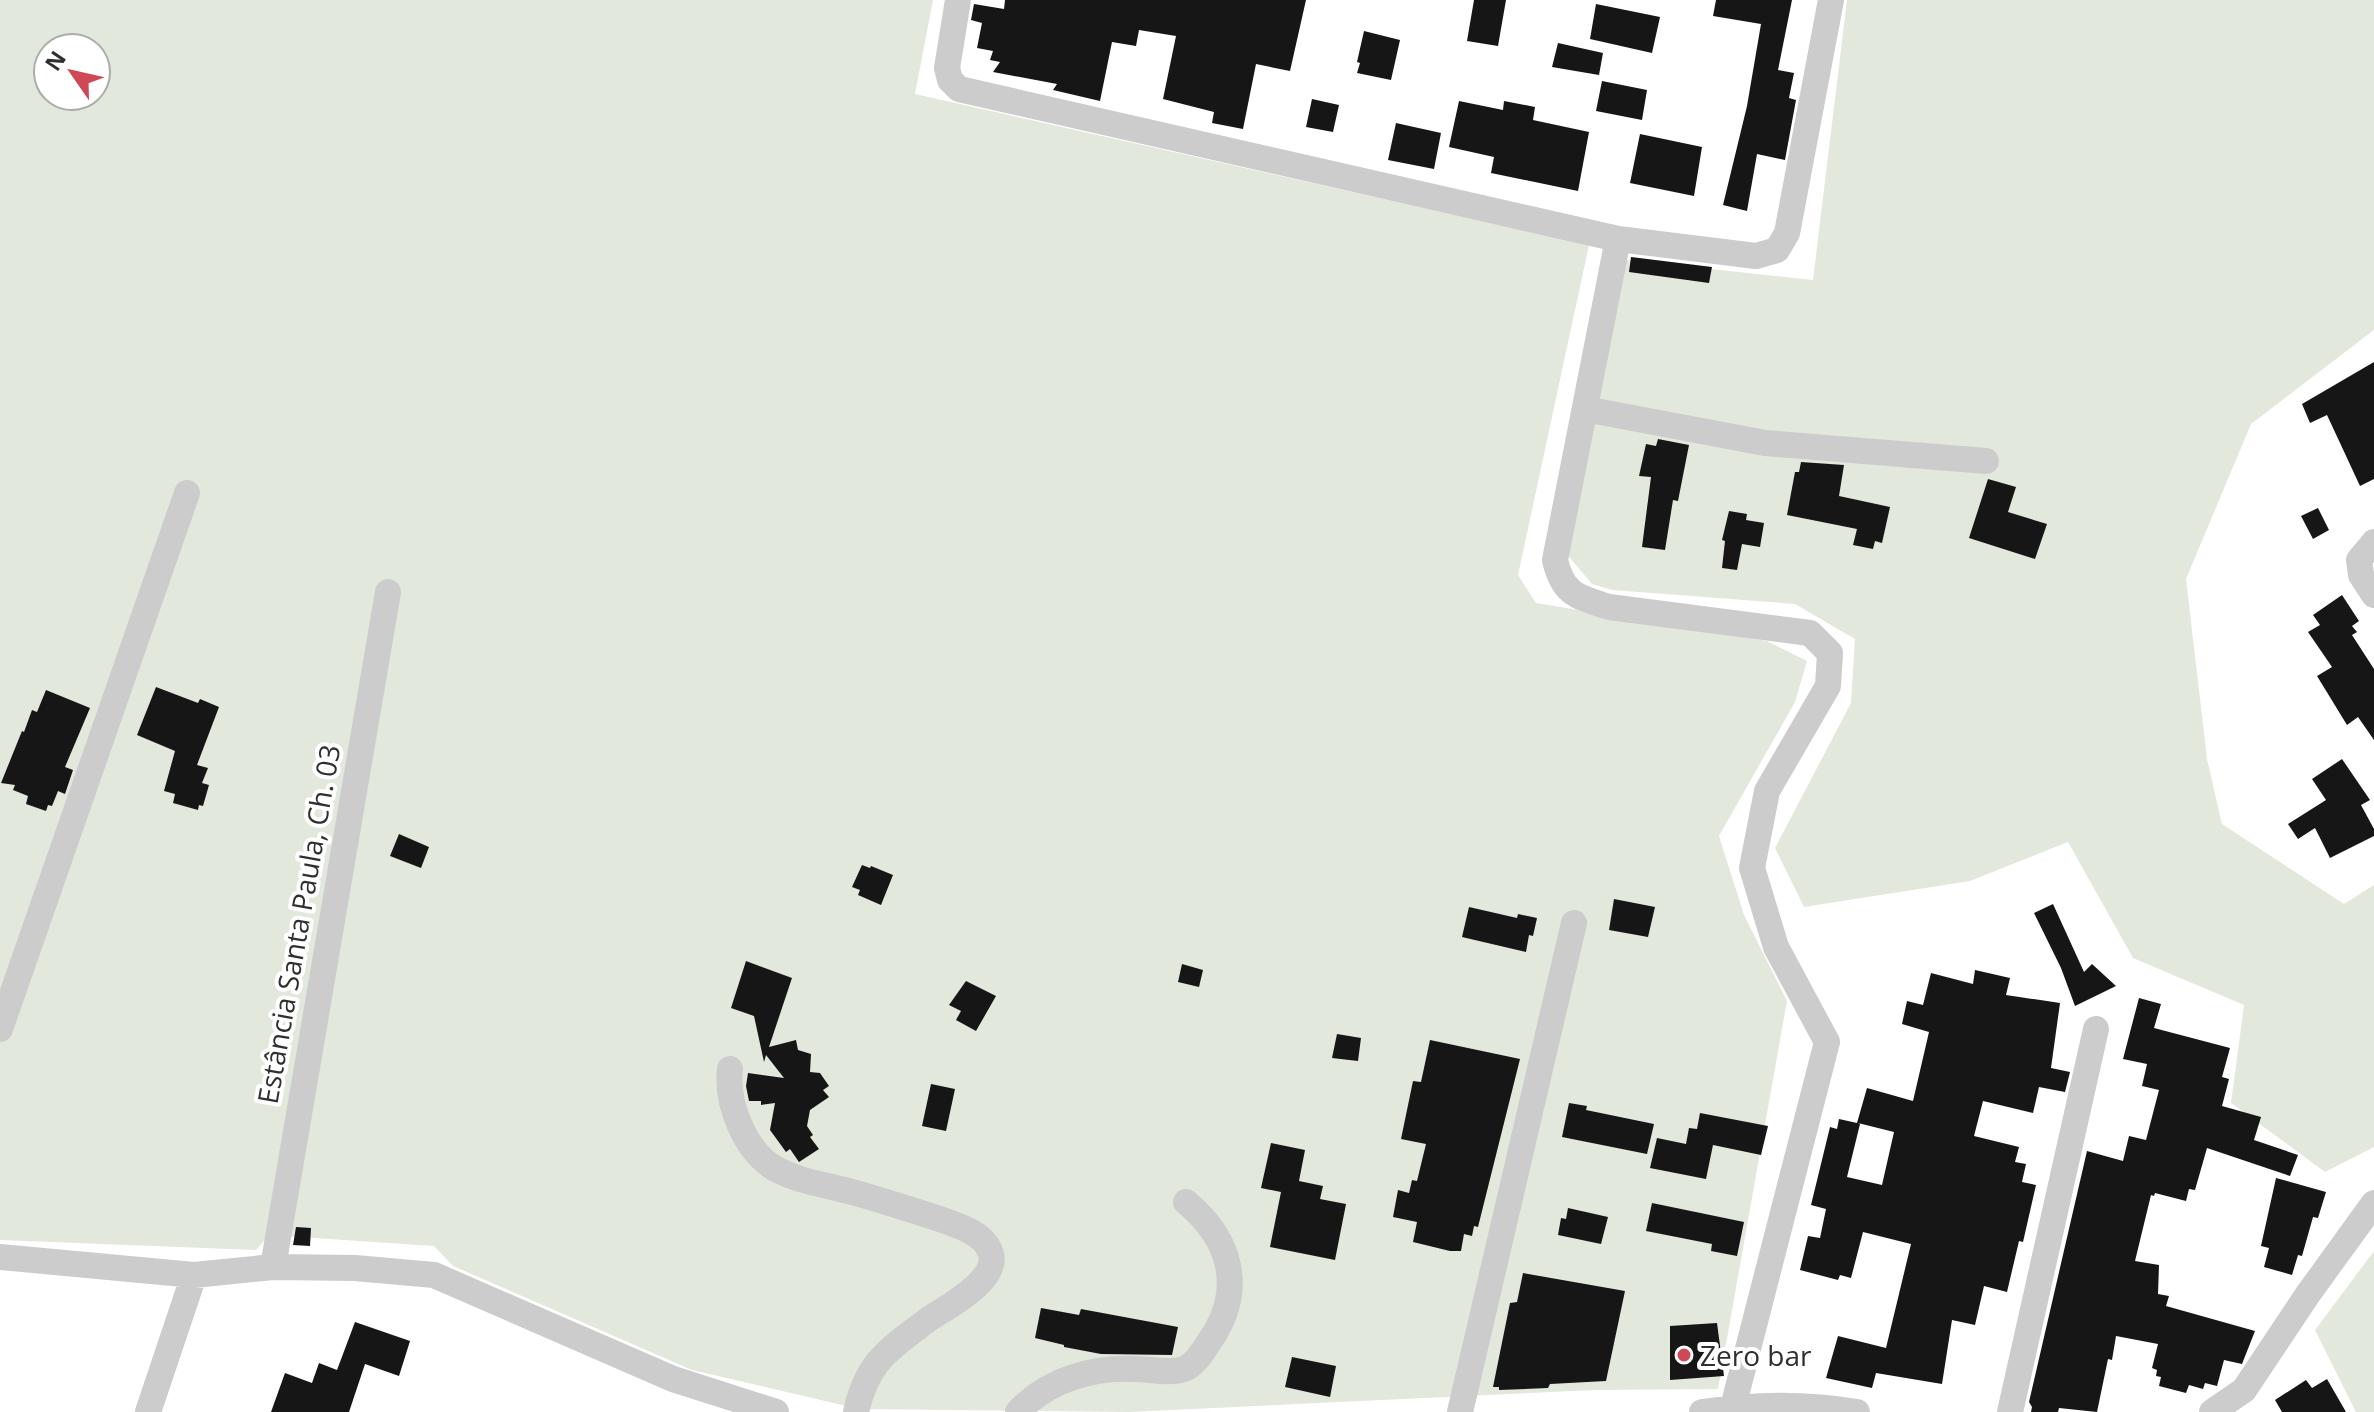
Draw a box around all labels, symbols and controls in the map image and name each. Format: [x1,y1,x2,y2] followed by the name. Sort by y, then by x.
[32,32,112,112] north arrow
[37,44,72,76] text: N
[248,741,348,1107] street label: Estância Santa Paula, Ch. 03
[1700,1336,1812,1374] place label: Zero bar
[1675,1346,1693,1364] marker: Zero bar

